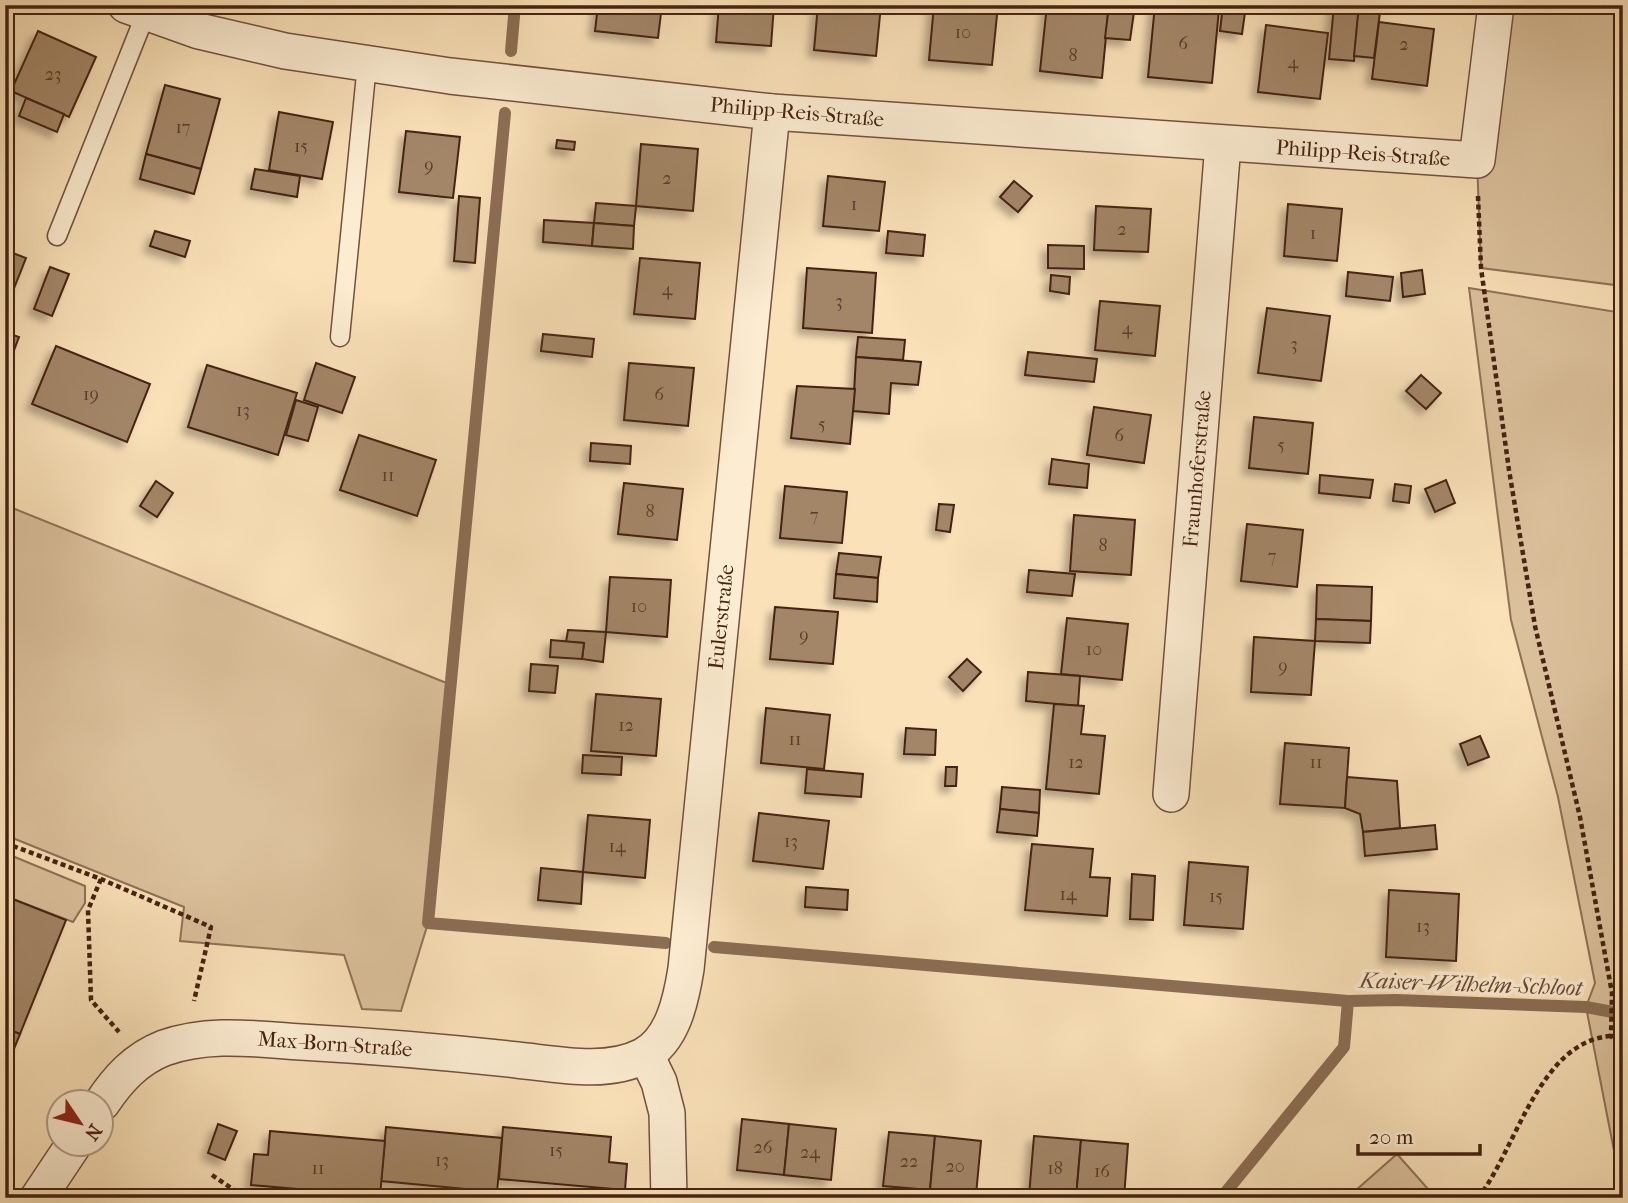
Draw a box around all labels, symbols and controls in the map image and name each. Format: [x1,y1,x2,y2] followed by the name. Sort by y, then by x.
[955,22,971,43] house number: 10
[1178,33,1188,54] house number: 6
[1399,34,1409,55] house number: 2
[1068,45,1078,66] house number: 8
[1288,52,1299,73] house number: 4
[45,64,61,85] house number: 23
[709,92,885,132] street label: Philipp-Reis-Straße
[175,117,191,138] house number: 17
[1275,135,1451,171] street label: Philipp-Reis-Straße
[294,136,308,157] house number: 15
[424,155,434,176] house number: 9
[662,168,672,189] house number: 2
[851,194,857,215] house number: 1
[1117,219,1127,240] house number: 2
[1310,223,1316,244] house number: 1
[662,279,673,300] house number: 4
[835,291,843,312] house number: 3
[1122,318,1133,339] house number: 4
[1290,334,1298,355] house number: 3
[83,384,99,405] house number: 19
[654,384,664,405] house number: 6
[1178,389,1216,549] street label: Fraunhoferstraße
[236,400,250,421] house number: 13
[818,414,826,435] house number: 5
[1114,425,1124,446] house number: 6
[1277,435,1285,456] house number: 5
[382,465,394,486] house number: 11
[645,501,655,522] house number: 8
[810,505,819,526] house number: 7
[1098,535,1108,556] house number: 8
[1268,546,1277,567] house number: 7
[704,563,738,671] street label: Eulerstraße
[631,596,647,617] house number: 10
[799,625,809,646] house number: 9
[1086,639,1102,660] house number: 10
[1278,656,1288,677] house number: 9
[618,715,634,736] house number: 12
[789,729,801,750] house number: 11
[1068,752,1084,773] house number: 12
[1310,752,1322,773] house number: 11
[784,831,798,852] house number: 13
[608,836,626,857] house number: 14
[1059,884,1077,905] house number: 14
[1209,886,1223,907] house number: 15
[1416,916,1430,937] house number: 13
[1357,967,1585,1001] water label: Kaiser-Wilhelm-Schloot
[257,1027,413,1061] street label: Max-Born-Straße
[46,1088,116,1158] north arrow
[1358,1112,1481,1156] scale bar
[80,1120,106,1145] text: N
[1369,1125,1414,1149] text: 20 m
[753,1137,773,1158] house number: 26
[549,1140,563,1161] house number: 15
[800,1142,820,1163] house number: 24
[435,1150,449,1171] house number: 13
[900,1151,918,1172] house number: 22
[945,1156,965,1177] house number: 20
[312,1158,324,1179] house number: 11
[1047,1158,1063,1179] house number: 18
[1094,1161,1110,1182] house number: 16

